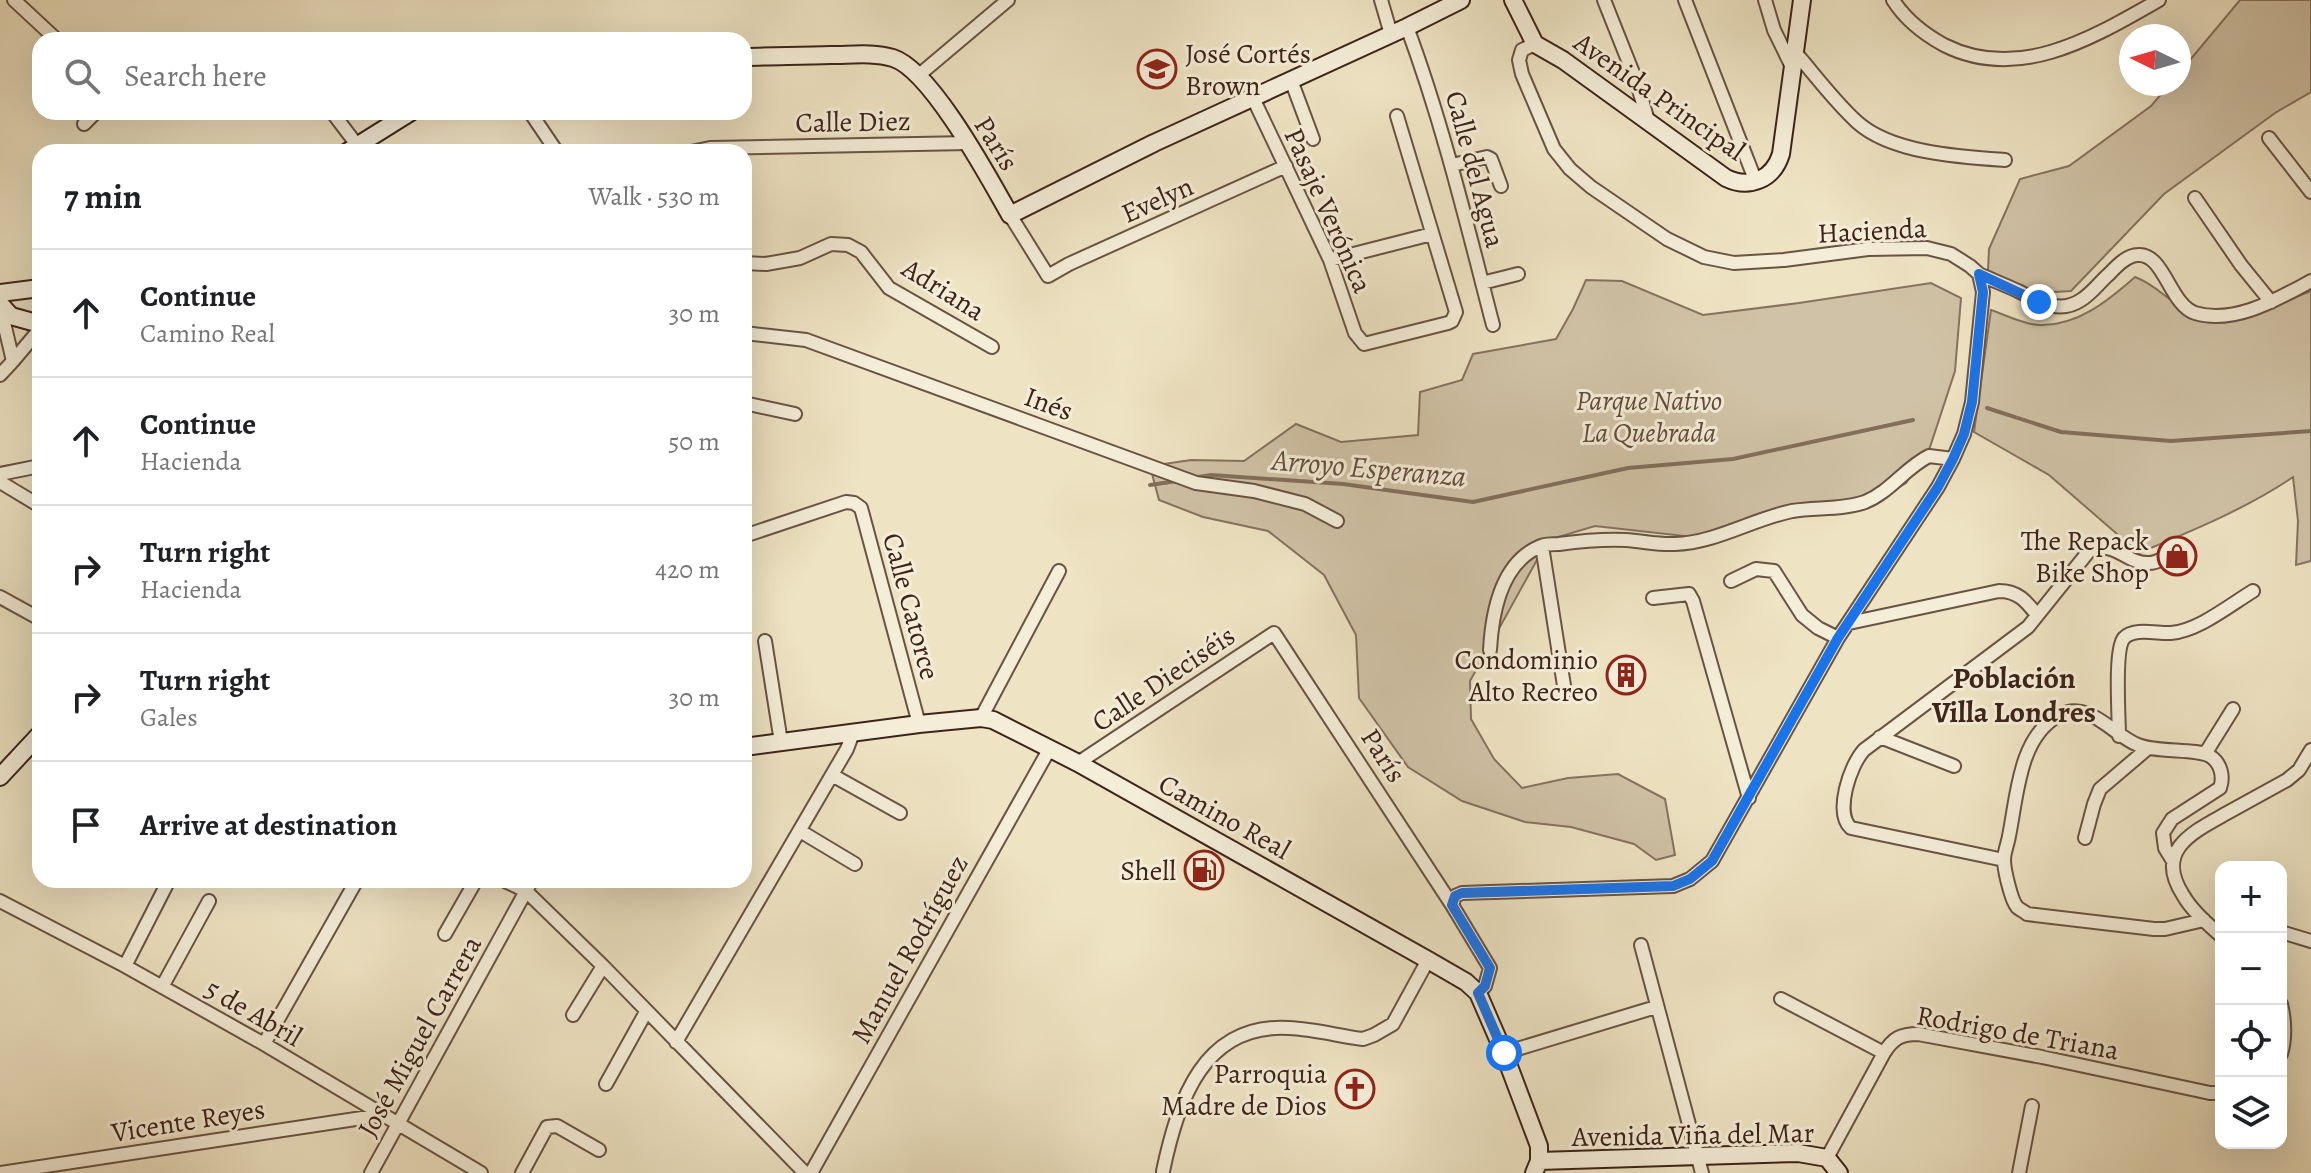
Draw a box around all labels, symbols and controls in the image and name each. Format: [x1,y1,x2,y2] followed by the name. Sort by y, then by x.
[1565,23,1753,170] street label: Avenida Principal
[2119,24,2191,96] north arrow
[32,32,752,120] search box
[1185,35,1311,105] place label: José Cortés Brown
[1136,48,1178,90] school or university icon: José Cortés Brown
[60,54,104,98] icon: search
[124,56,267,96] text: Search here
[1436,87,1514,252] street label: Calle del Agua
[795,102,911,142] street label: Calle Diez
[965,109,1028,178] street label: París
[1275,122,1381,299] street label: Pasaje Verónica
[1115,167,1199,233] street label: Evelyn
[64,173,142,220] text: 7 min
[588,179,720,214] text: Walk · 530 m
[1816,209,1928,253] street label: Hacienda
[894,249,992,330] street label: Adriana
[140,276,256,316] text: Continue
[2021,284,2057,320] route end
[64,291,108,335] icon: ahead
[669,296,720,331] text: 30 m
[140,316,275,351] text: Camino Real
[1019,378,1078,430] street label: Inés
[1576,382,1722,452] park label: Parque Nativo La Quebrada
[140,404,256,444] text: Continue
[64,419,108,463] icon: ahead
[668,424,720,459] text: 50 m
[1268,439,1468,496] water label: Arroyo Esperanza
[140,444,242,479] text: Hacienda
[2021,522,2149,592] place label: The Repack Bike Shop
[873,529,949,684] street label: Calle Catorce
[140,532,270,572] text: Turn right
[2156,535,2198,577] shop icon: The Repack Bike Shop
[64,547,108,591] icon: right
[655,552,720,587] text: 420 m
[140,572,242,607] text: Hacienda
[1084,617,1243,741] street label: Calle Dieciséis
[1454,641,1598,711] place label: Condominio Alto Recreo
[1605,654,1647,696] building icon: Condominio Alto Recreo
[1931,658,2096,732] district label: Población Villa Londres
[140,660,270,700] text: Turn right
[64,675,108,719] icon: right
[669,680,720,715] text: 30 m
[140,700,198,735] text: Gales
[1351,721,1415,790] street label: París
[1152,765,1297,869] street label: Camino Real
[64,803,108,847] icon: arrive
[140,805,397,845] text: Arrive at destination
[842,848,977,1051] street label: Manuel Rodríguez
[1183,849,1225,891] fuel station icon: Shell
[1120,852,1176,890] place label: Shell
[2215,861,2287,1149] map controls
[2215,861,2287,933] button: +
[349,929,491,1144] street label: José Miguel Carrera
[2215,933,2287,1005] button: −
[198,970,309,1056] street label: 5 de Abril
[1914,996,2122,1069] street label: Rodrigo de Triana
[2215,1005,2287,1077] button: locate
[1486,1035,1522,1071] route start
[1161,1055,1327,1125] place label: Parroquia Madre de Dios
[1334,1068,1376,1110] church icon: Parroquia Madre de Dios
[2215,1077,2287,1149] button: layers
[108,1090,268,1152] street label: Vicente Reyes
[1570,1114,1815,1156] street label: Avenida Viña del Mar

